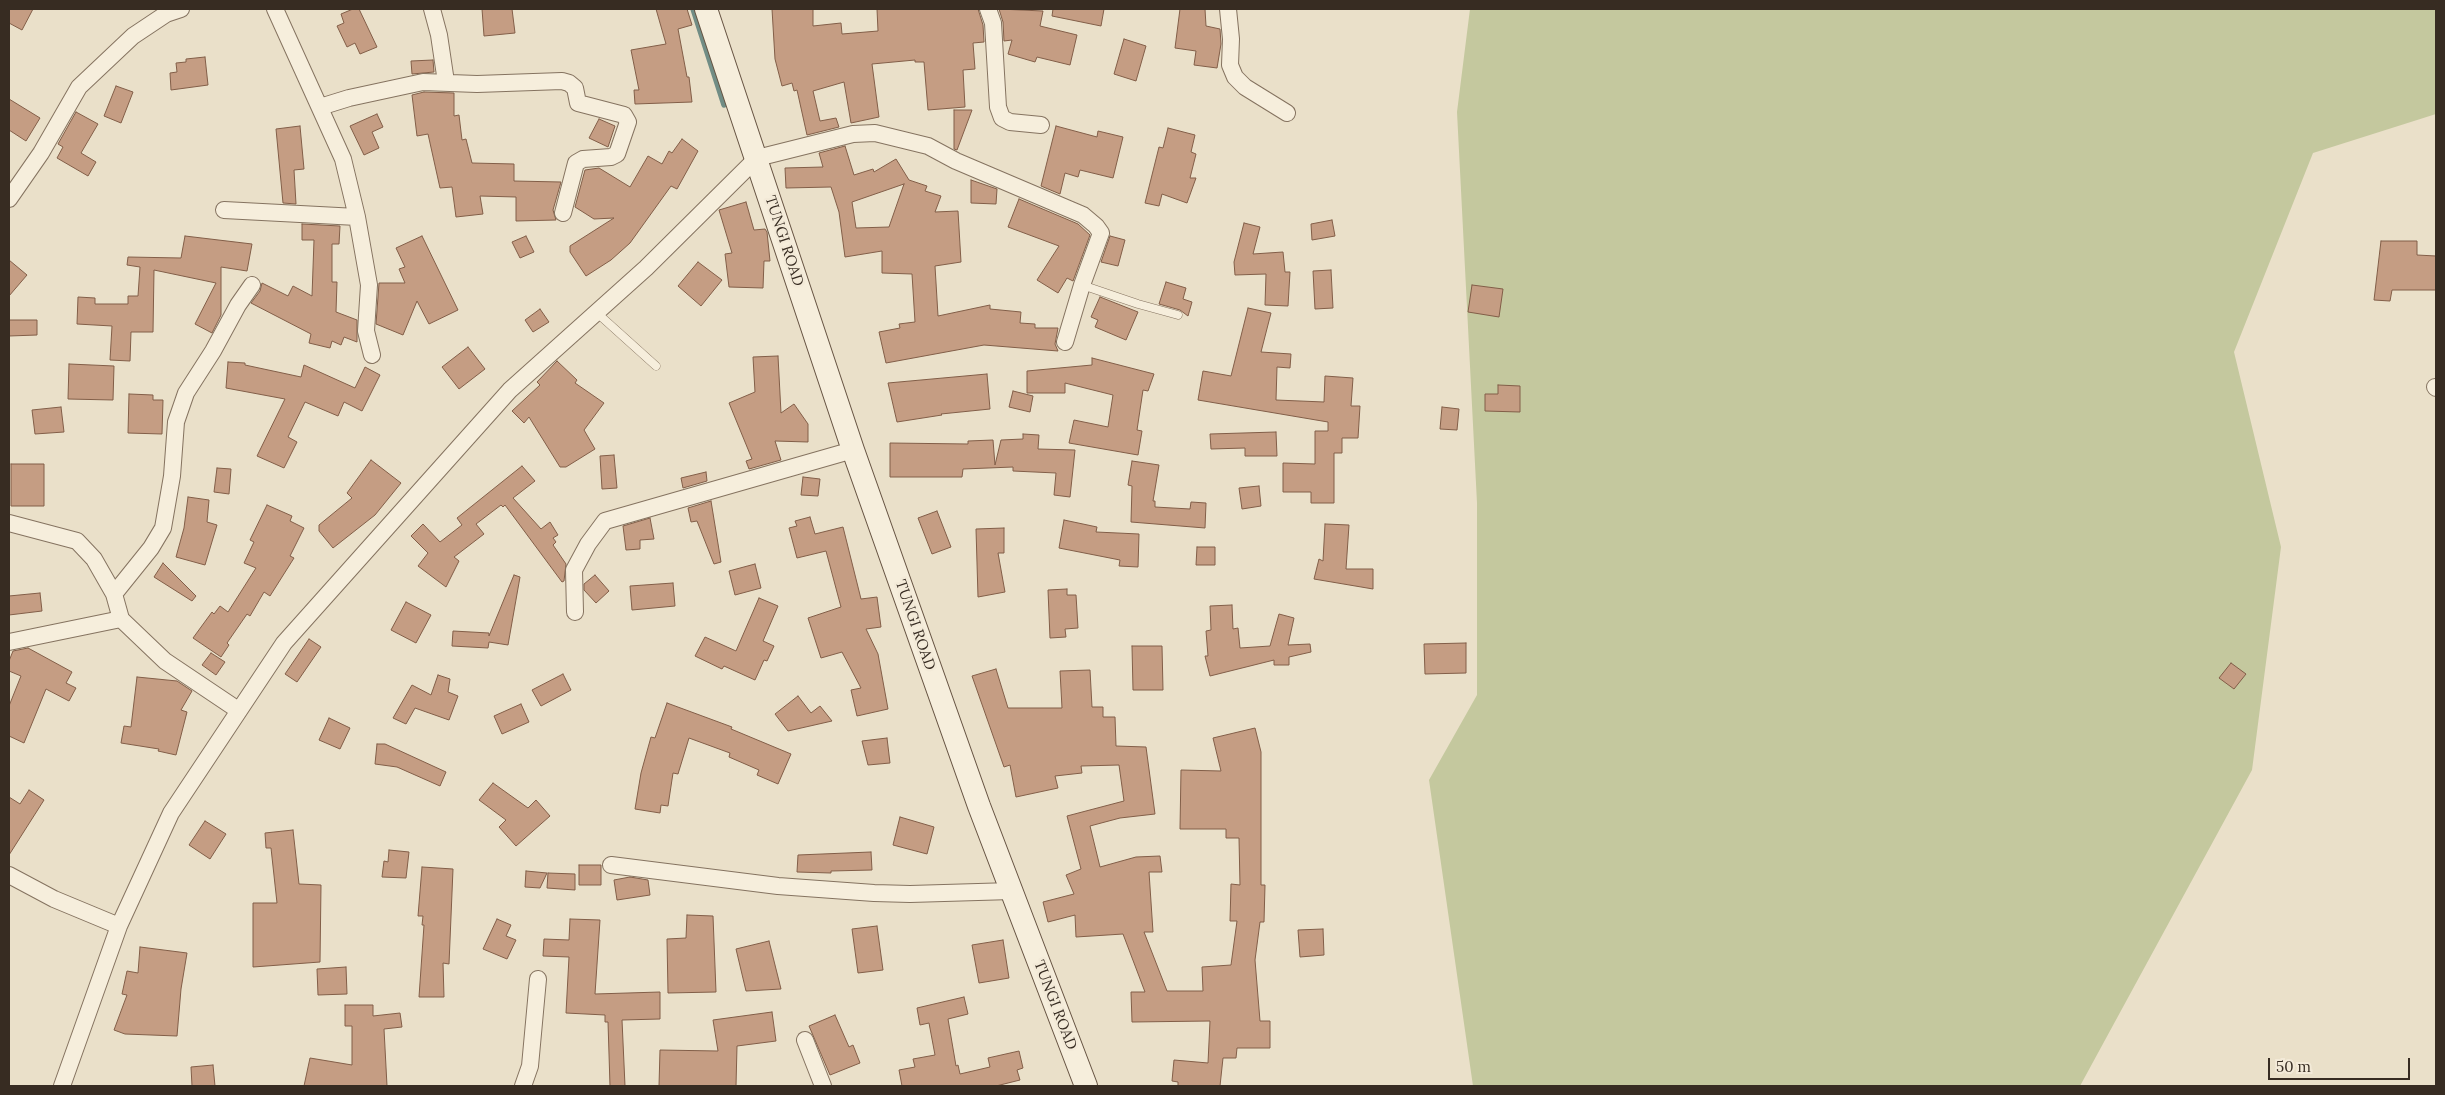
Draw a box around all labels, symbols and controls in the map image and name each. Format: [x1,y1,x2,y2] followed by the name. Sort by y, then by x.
[761,193,807,289] street label: TUNGI ROAD
[891,577,939,673] street label: TUNGI ROAD
[1030,958,1080,1052] street label: TUNGI ROAD
[2270,1048,2412,1080] scale bar
[2276,1057,2311,1076] text: 50 m

